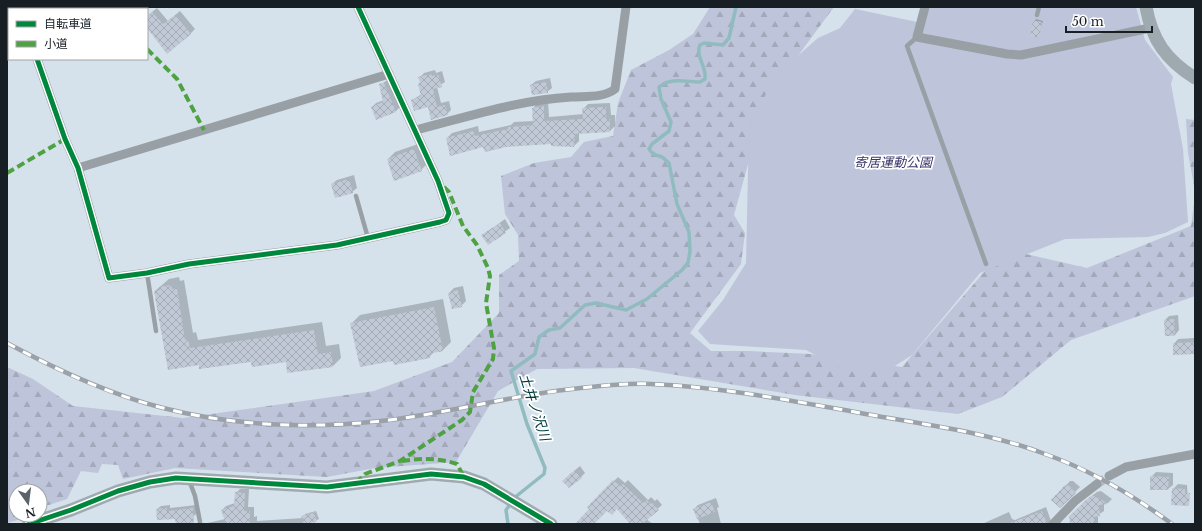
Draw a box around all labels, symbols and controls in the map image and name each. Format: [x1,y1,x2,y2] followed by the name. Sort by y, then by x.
[8,8,148,60] legend
[1066,8,1152,34] scale bar
[1072,14,1104,29] text: 50 m
[44,16,92,31] text: 自転車道
[44,36,68,51] text: 小道
[854,154,934,171] park label: 寄居運動公園
[516,371,555,445] water label: 土井ノ沢川
[8,483,48,523] north arrow
[23,505,37,521] text: N

